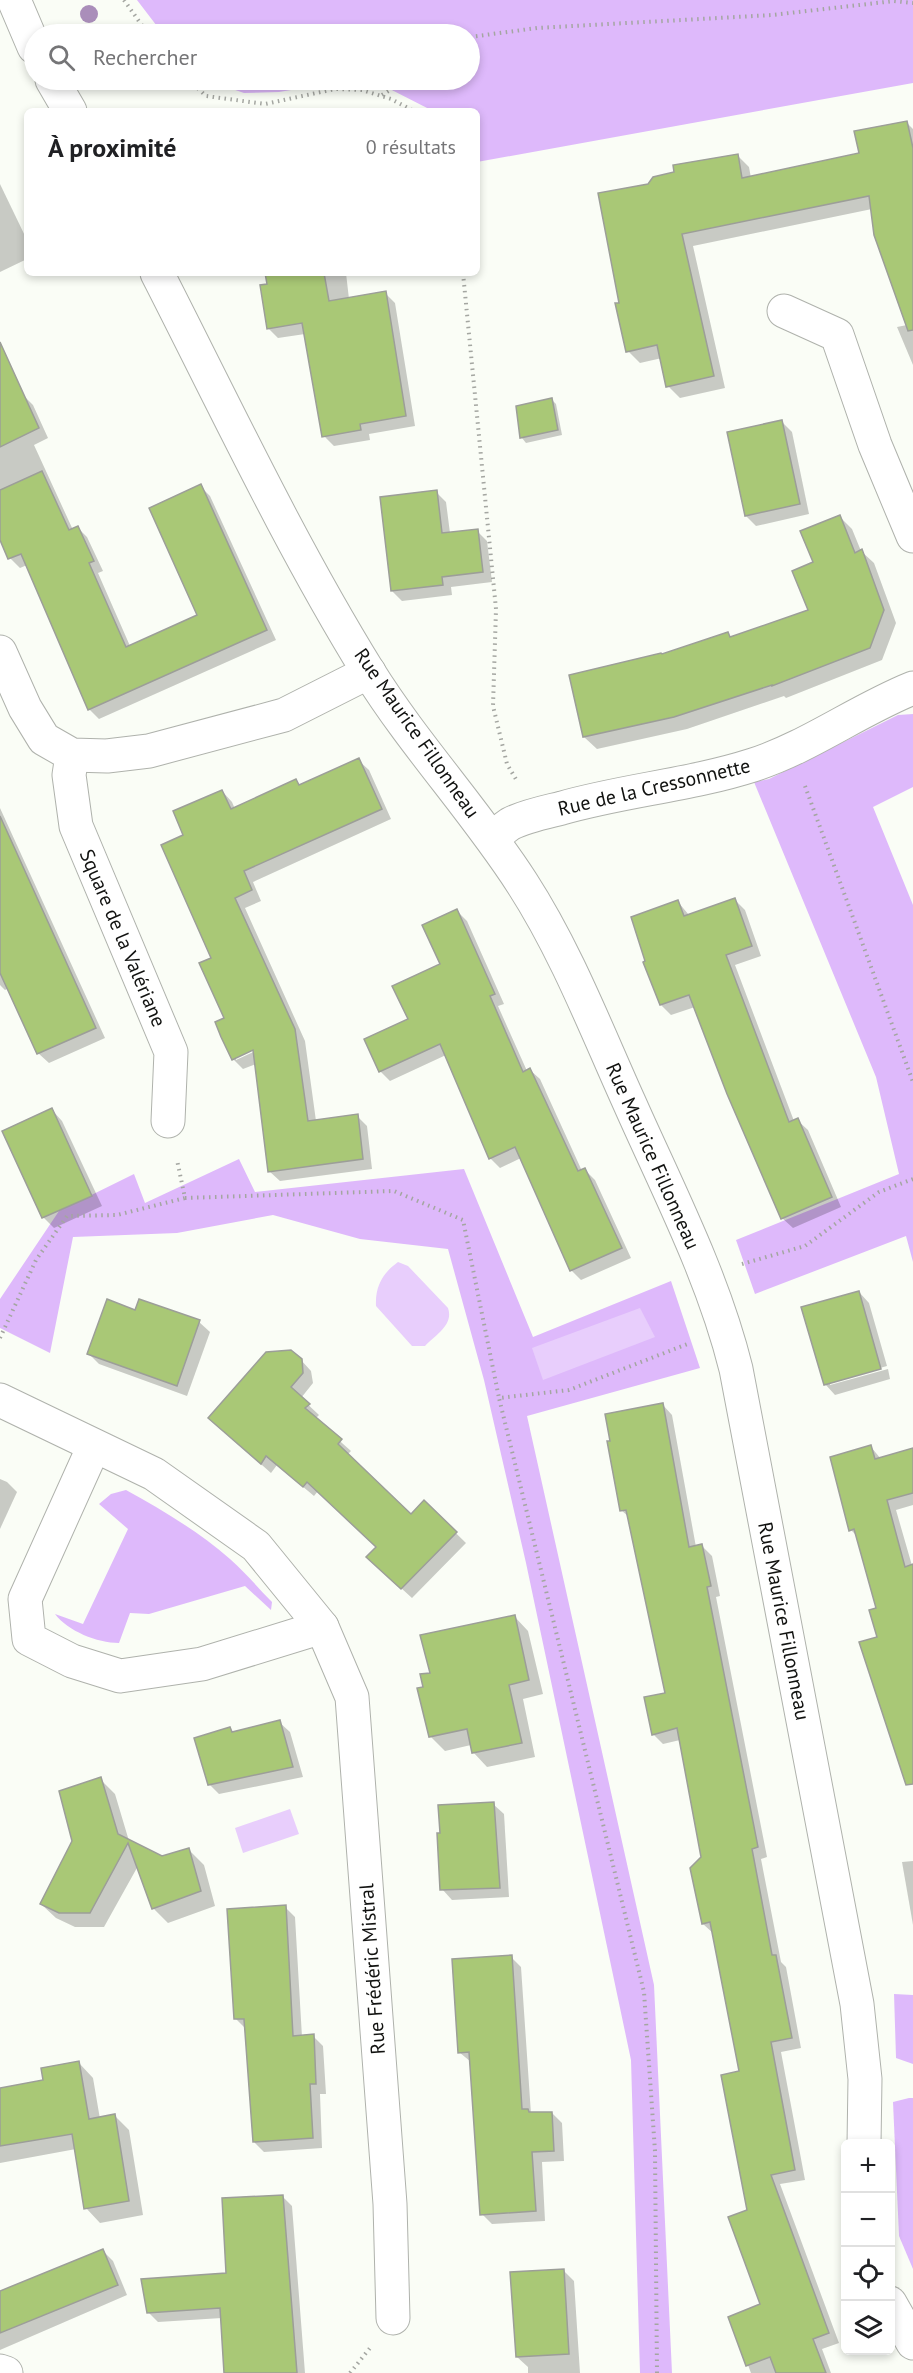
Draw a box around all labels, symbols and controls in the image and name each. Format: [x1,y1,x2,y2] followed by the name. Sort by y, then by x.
[24,24,480,90] search box
[45,41,78,74] icon: search
[93,43,197,71] text: Rechercher
[48,131,176,164] text: À proximité
[366,134,456,160] text: 0 résultats
[349,643,485,823] street label: Rue Maurice Fillonneau
[555,752,753,822] street label: Rue de la Cressonnette
[74,845,172,1031] street label: Square de la Valériane
[600,1059,706,1253] street label: Rue Maurice Fillonneau
[752,1520,816,1722] street label: Rue Maurice Fillonneau
[353,1883,391,2055] street label: Rue Frédéric Mistral
[841,2139,895,2355] map controls
[841,2139,895,2193] button: +
[841,2193,895,2247] button: −
[841,2247,895,2301] button: locate
[841,2301,895,2355] button: layers

